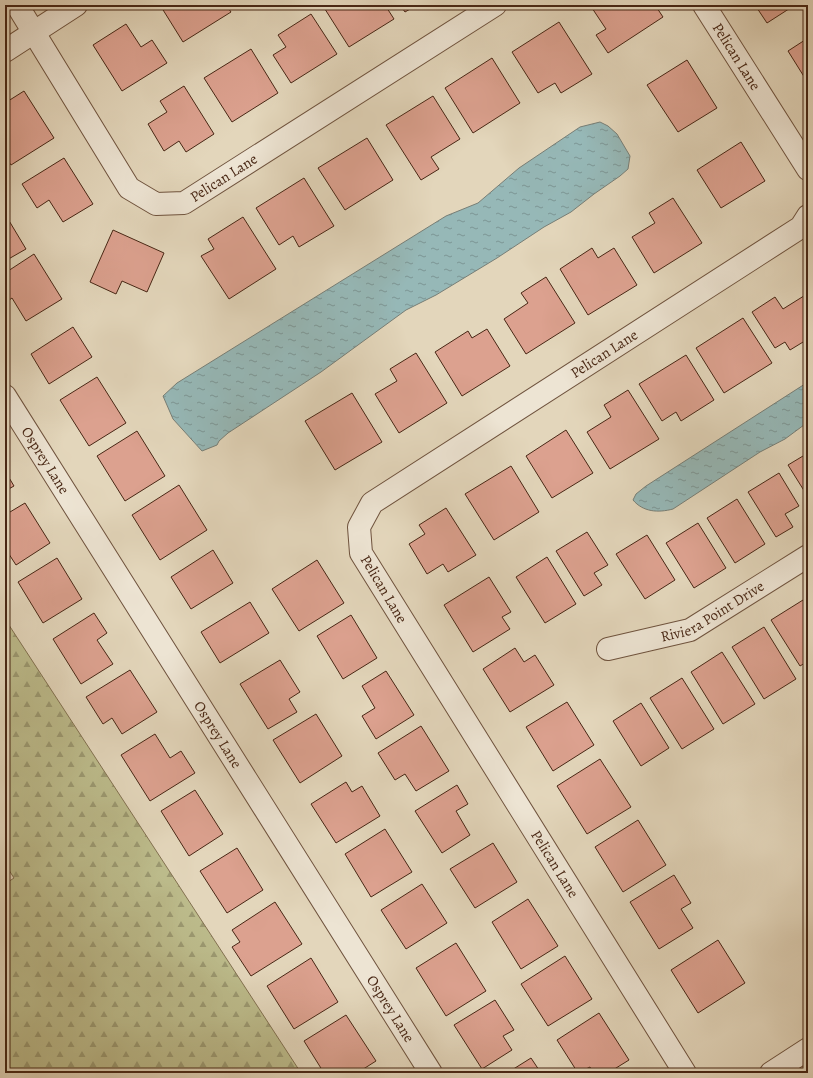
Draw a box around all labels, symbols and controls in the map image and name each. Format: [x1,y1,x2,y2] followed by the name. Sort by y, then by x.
[708,19,766,94] street label: Pelican Lane
[186,149,261,207] street label: Pelican Lane
[567,325,642,383] street label: Pelican Lane
[17,423,74,498] street label: Osprey Lane
[356,551,412,627] street label: Pelican Lane
[659,576,768,647] street label: Riviera Point Drive
[189,697,247,772] street label: Osprey Lane
[526,826,584,902] street label: Pelican Lane
[362,971,419,1046] street label: Osprey Lane

